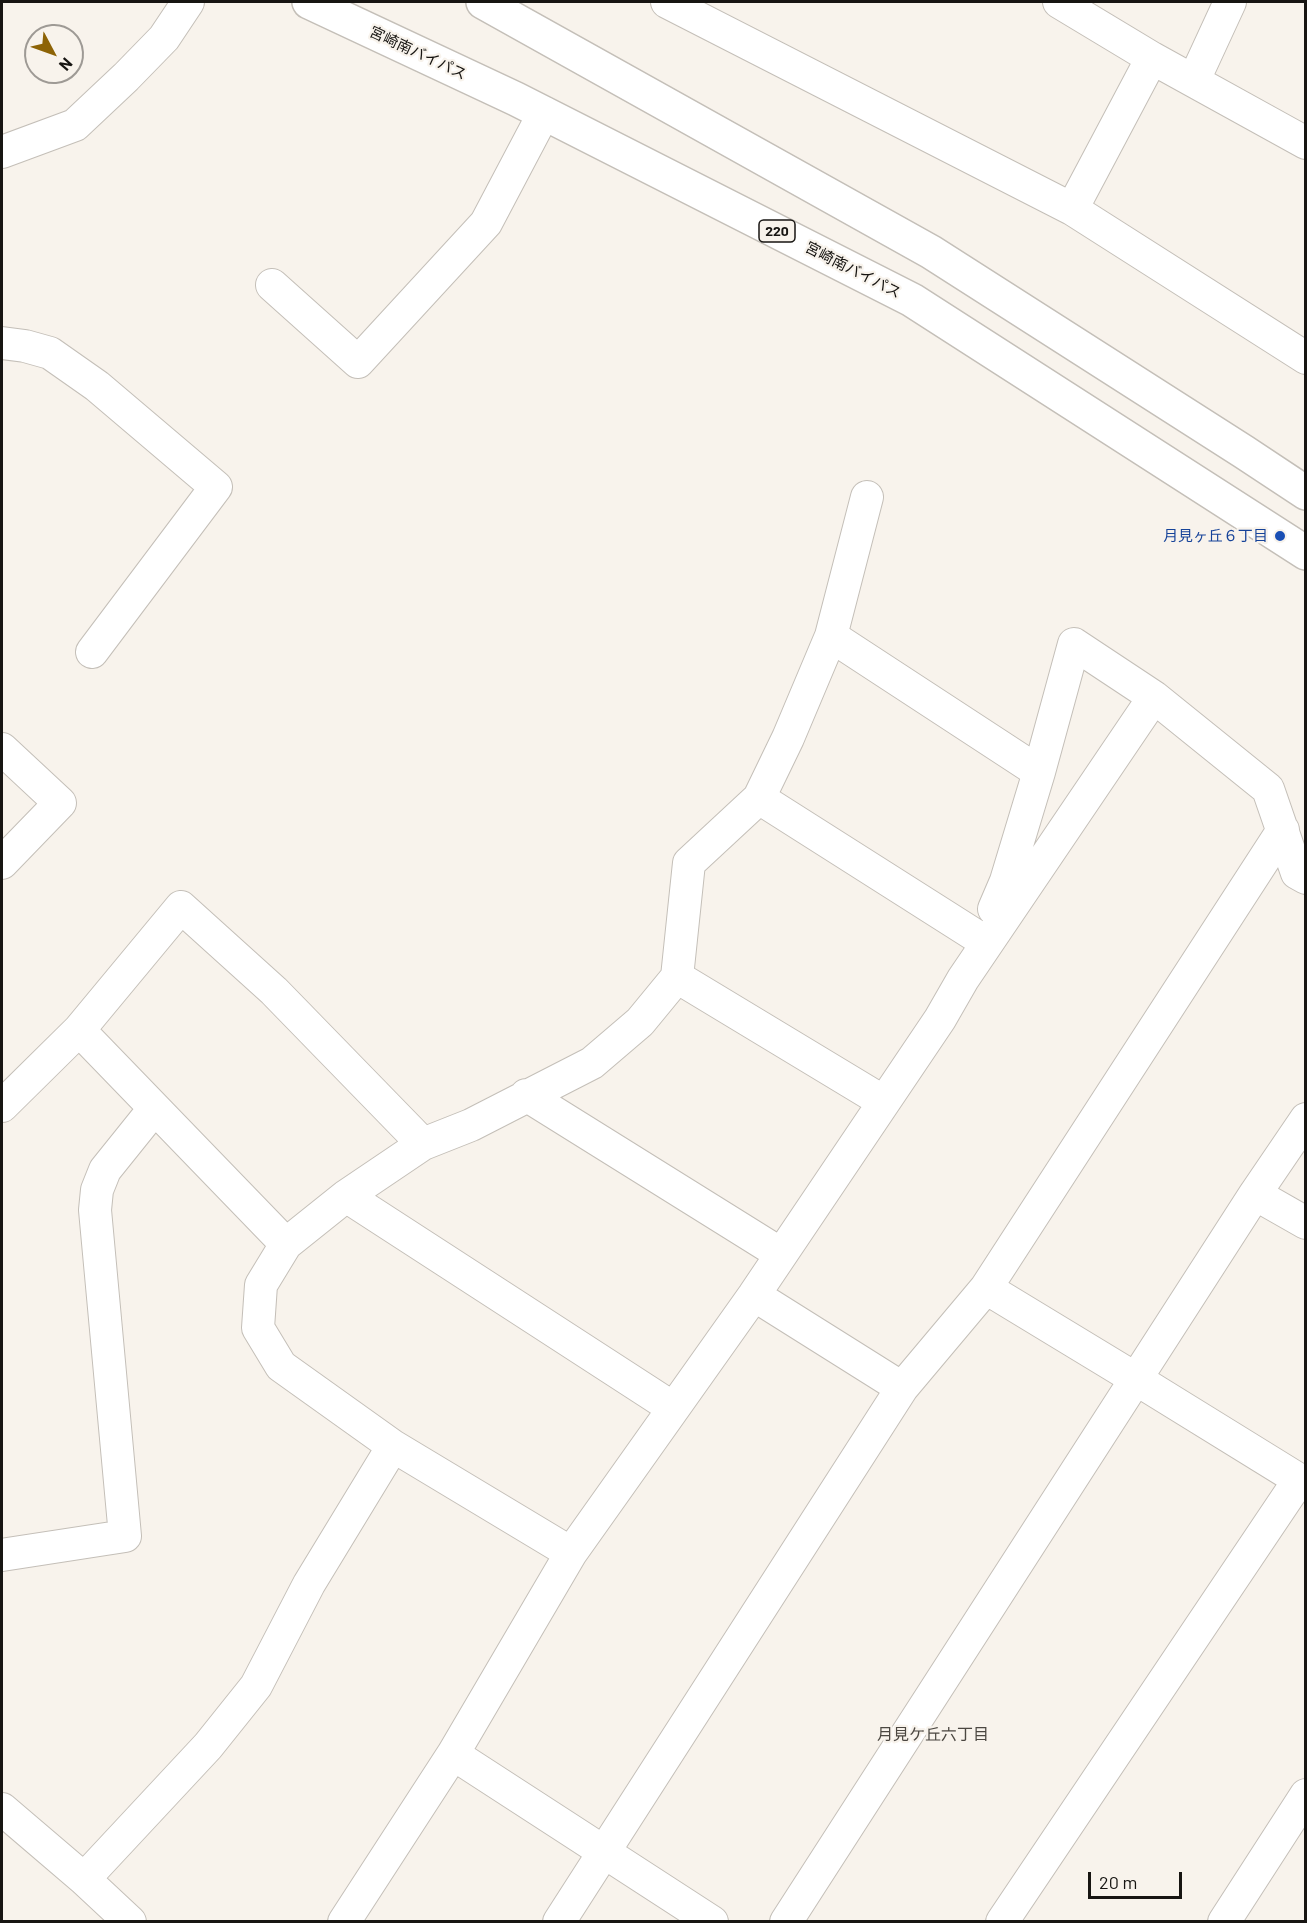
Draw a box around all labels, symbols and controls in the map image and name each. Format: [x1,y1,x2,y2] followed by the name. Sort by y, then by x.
[367,23,469,83] street label: 宮崎南バイパス
[24,24,84,84] north arrow
[56,55,77,75] text: N
[759,220,795,242] road number: 220
[802,238,904,302] street label: 宮崎南バイパス
[1163,527,1268,545] place label: 月見ヶ丘６丁目
[1273,529,1287,543] marker: 月見ヶ丘６丁目
[877,1725,989,1745] district label: 月見ケ丘六丁目
[1091,1860,1186,1898] scale bar
[1099,1871,1137,1893] text: 20 m

